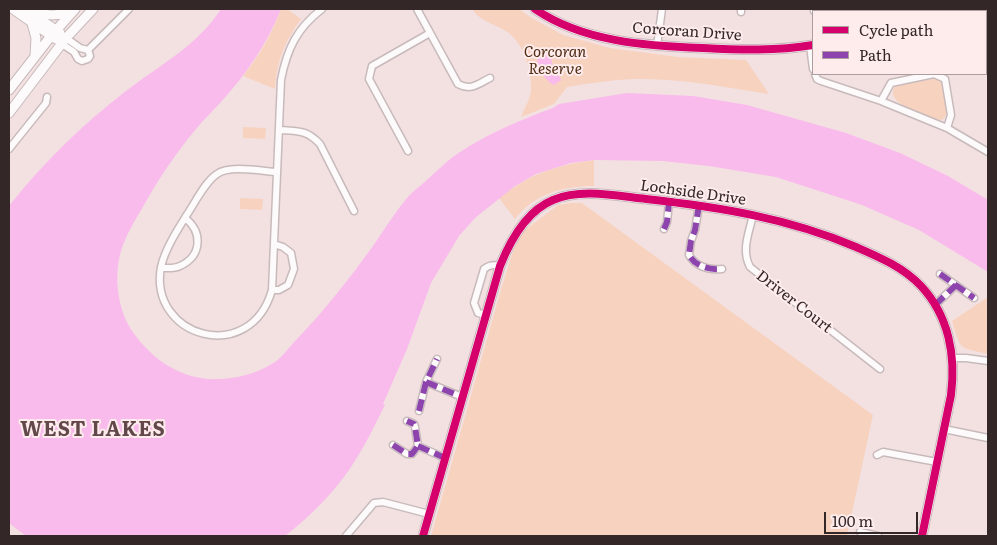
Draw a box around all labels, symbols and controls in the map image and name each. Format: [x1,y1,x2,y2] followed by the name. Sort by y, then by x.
[812,10,987,75] legend
[859,18,933,41] text: Cycle path
[632,19,742,45] street label: Corcoran Drive
[859,43,892,66] text: Path
[524,44,586,79] park label: Corcoran Reserve
[639,177,747,209] street label: Lochside Drive
[753,267,835,337] street label: Driver Court
[19,418,167,442] district label: WEST LAKES
[827,502,921,534] scale bar
[832,509,873,532] text: 100 m

